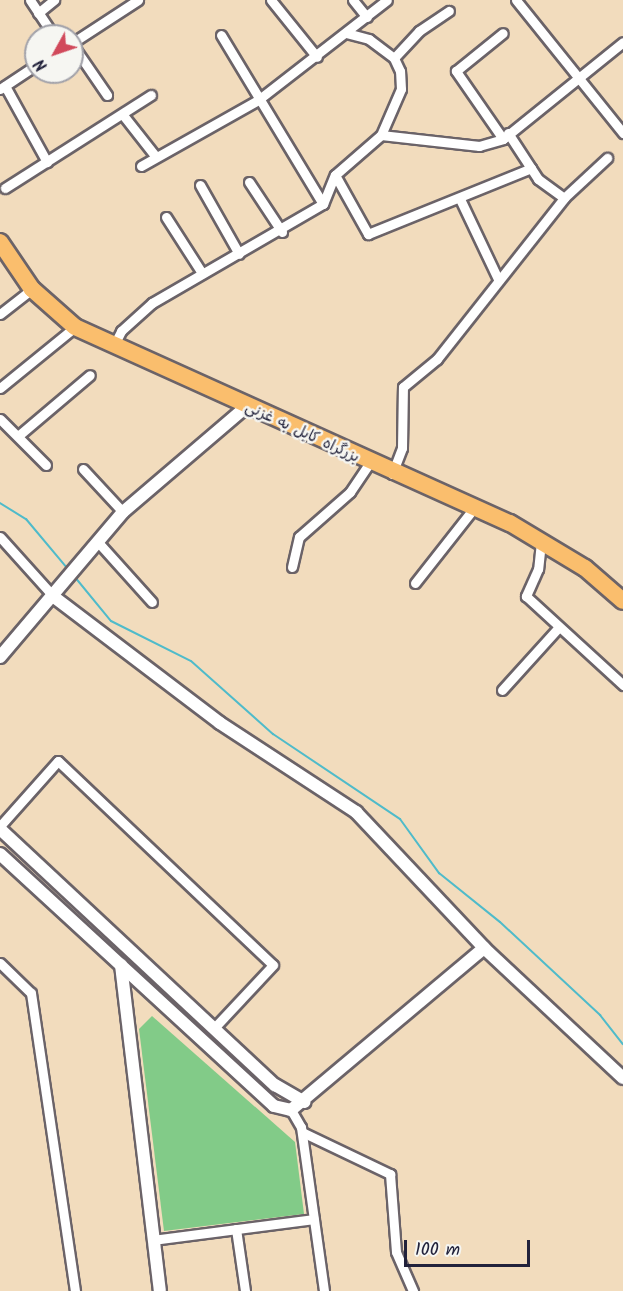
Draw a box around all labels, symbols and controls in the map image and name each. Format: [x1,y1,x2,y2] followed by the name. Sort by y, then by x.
[24,24,84,84] north arrow
[29,53,54,77] text: N
[242,399,362,467] street label: بزرگراه کابل به غزنی
[407,1228,533,1266] scale bar
[415,1236,460,1265] text: 100 m

